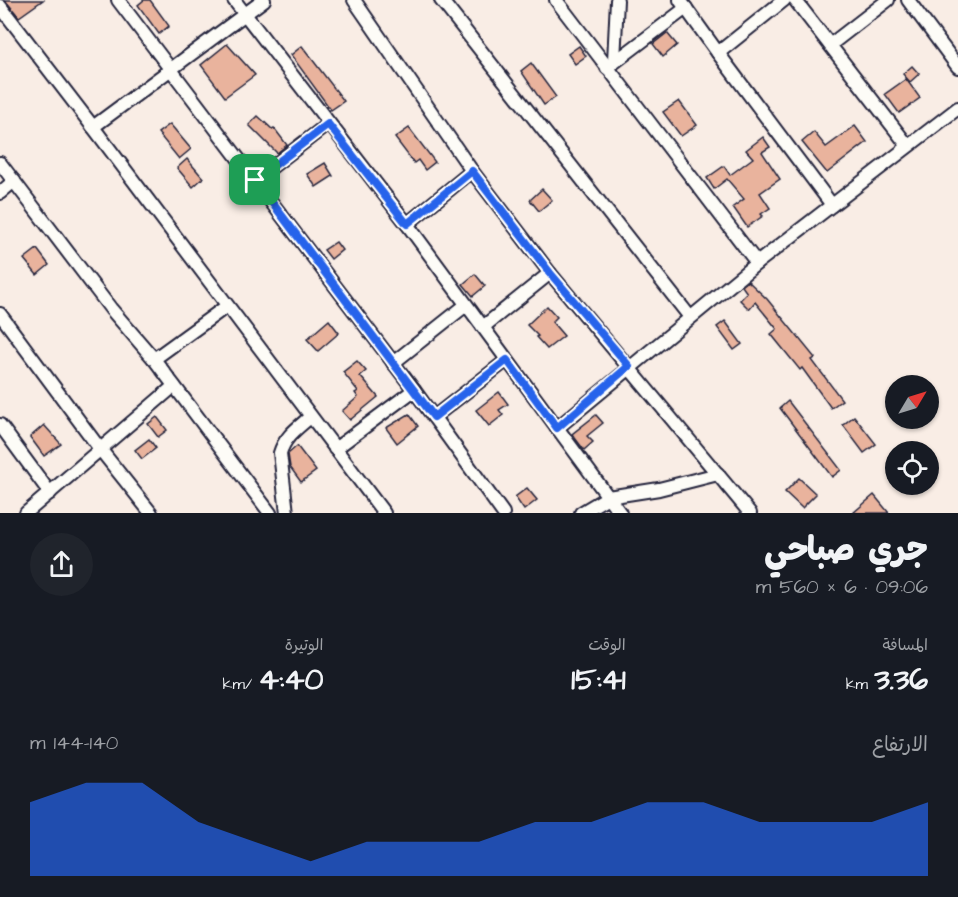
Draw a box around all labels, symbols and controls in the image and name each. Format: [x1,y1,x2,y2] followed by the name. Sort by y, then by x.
[229,154,280,205] pin
[238,163,271,196] icon: arrive
[885,375,939,429] north arrow
[885,375,939,495] map controls
[885,441,939,495] button: locate
[764,527,928,573] text: جري صباحي
[30,533,93,596] button: share
[756,573,928,601] text: 09:06 · 6 × 560 m
[285,634,323,656] text: الوتيرة
[588,634,626,656] text: الوقت
[882,634,928,656] text: المسافة
[259,659,323,701] text: 4:40
[571,659,626,701] text: 15:41
[874,659,928,701] text: 3.36
[223,673,259,695] text: /km
[846,673,874,695] text: km
[30,729,118,757] text: 140–144 m
[872,731,928,759] text: الارتفاع

